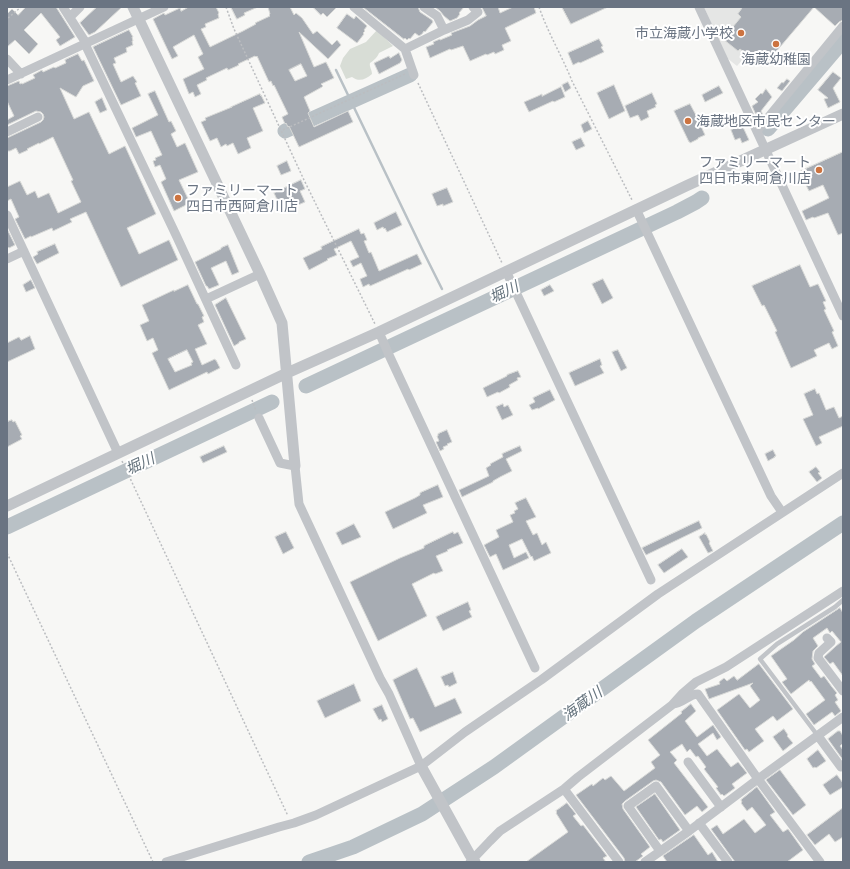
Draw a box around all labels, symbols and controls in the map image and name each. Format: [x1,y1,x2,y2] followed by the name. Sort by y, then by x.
[635,25,733,41] place label: 市立海蔵小学校
[736,28,746,38] marker: 市立海蔵小学校
[771,39,781,49] marker: 海蔵幼稚園
[741,51,811,67] place label: 海蔵幼稚園
[696,113,836,129] place label: 海蔵地区市民センター
[683,116,693,126] marker: 海蔵地区市民センター
[699,154,811,186] place label: ファミリーマート 四日市東阿倉川店
[814,165,824,175] marker: ファミリーマート 四日市東阿倉川店
[186,182,298,214] place label: ファミリーマート 四日市西阿倉川店
[173,193,183,203] marker: ファミリーマート 四日市西阿倉川店
[487,278,521,306] water label: 堀川
[123,450,157,478] water label: 堀川
[559,683,605,725] water label: 海蔵川

